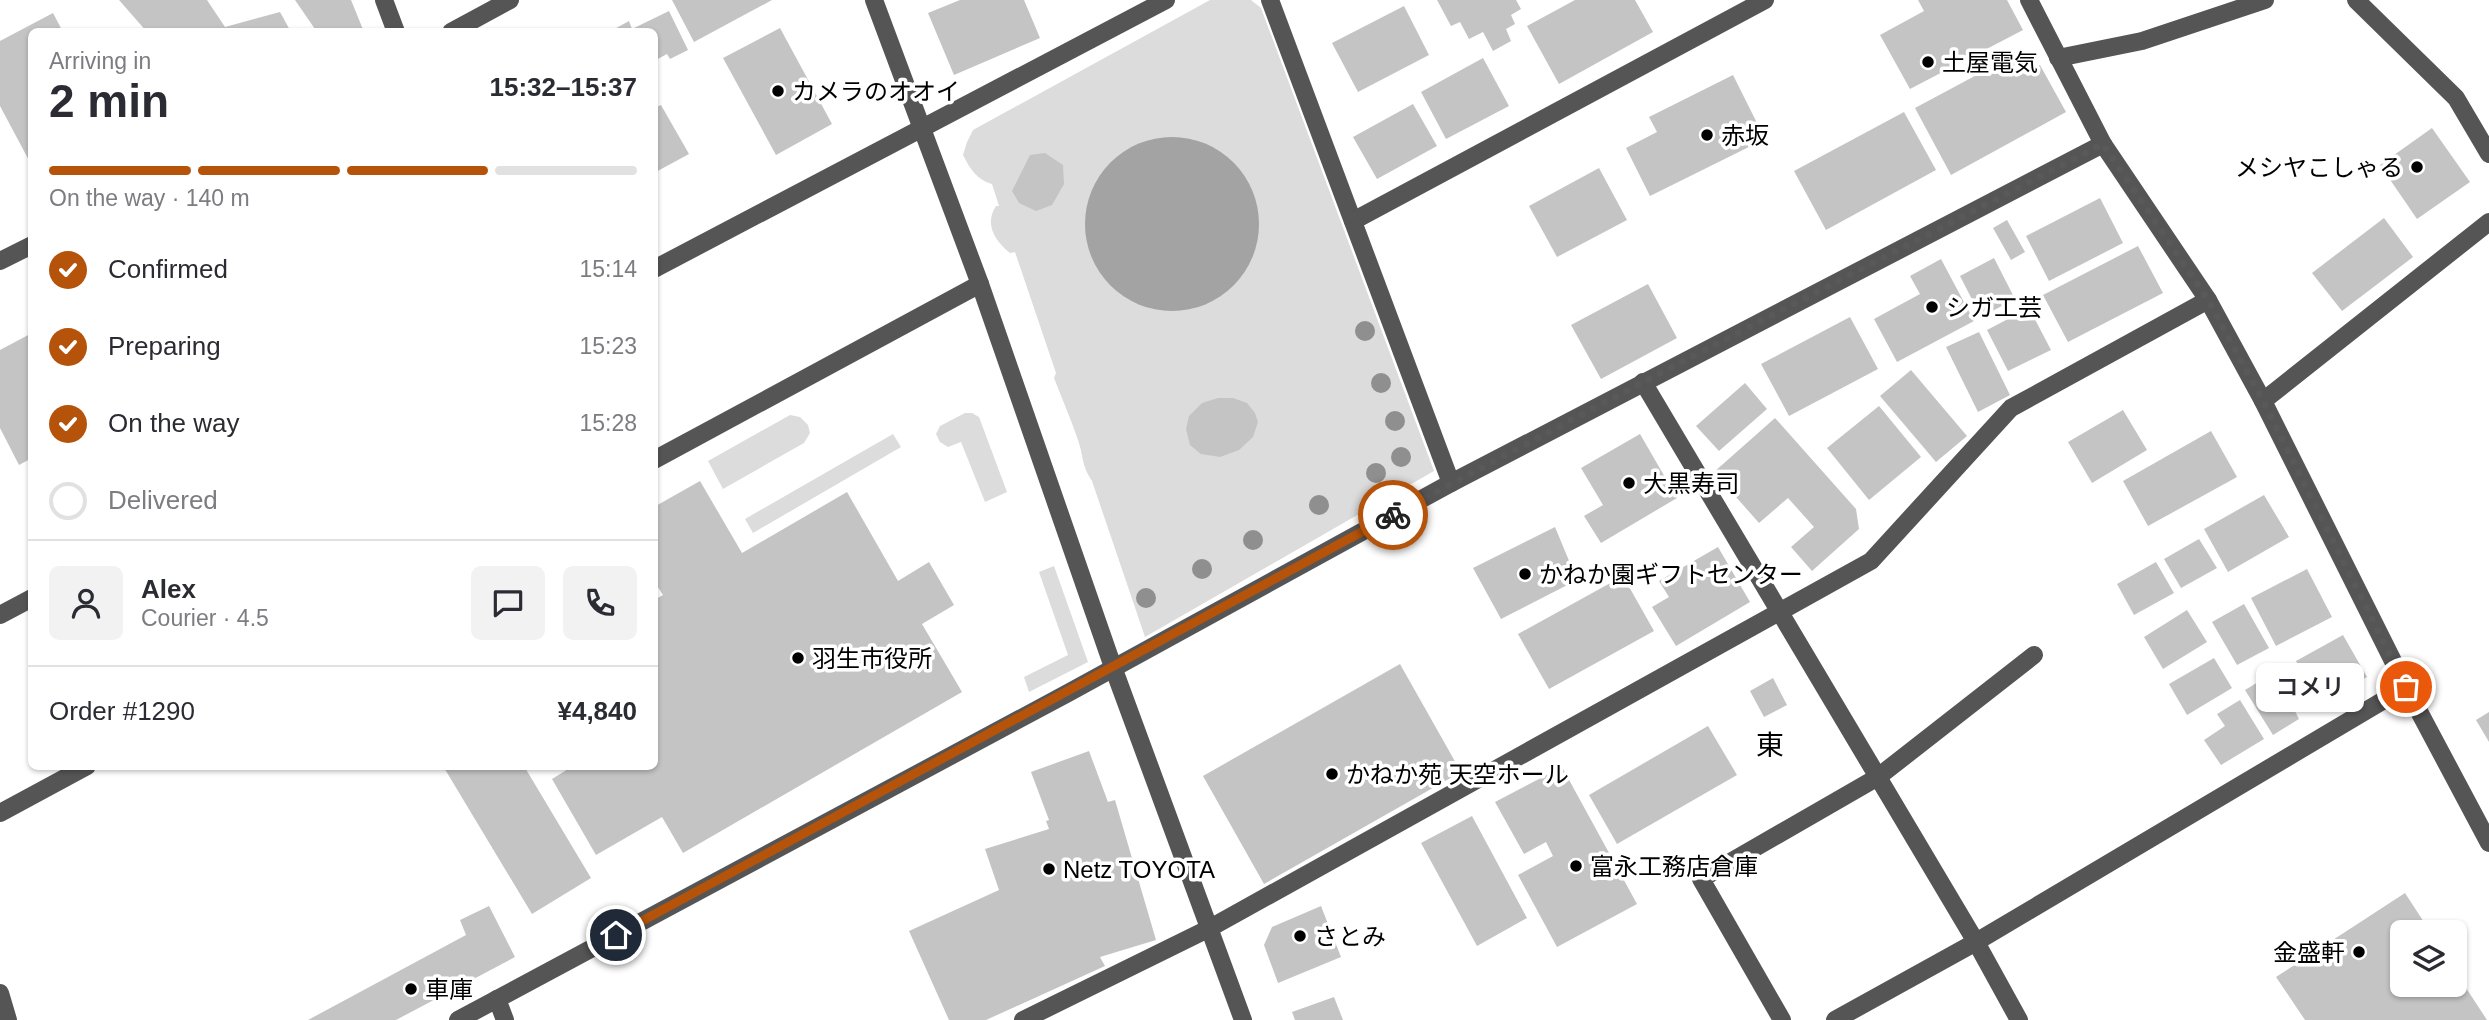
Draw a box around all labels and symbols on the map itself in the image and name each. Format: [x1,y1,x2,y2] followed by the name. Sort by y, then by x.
[1942,49,2038,76] place label: 土屋電気
[1920,54,1936,70] marker: 土屋電気
[792,78,960,105] place label: カメラのオオイ
[770,83,786,99] marker: カメラのオオイ
[1721,122,1769,149] place label: 赤坂
[1699,127,1715,143] marker: 赤坂
[2235,154,2403,181] place label: メシヤこしゃる
[2409,159,2425,175] marker: メシヤこしゃる
[1946,294,2042,321] place label: シガ工芸
[1924,299,1940,315] marker: シガ工芸
[1643,470,1739,497] place label: 大黒寿司
[1621,475,1637,491] marker: 大黒寿司
[1358,480,1428,550] courier
[1539,561,1803,588] place label: かねか園ギフトセンター
[1517,566,1533,582] marker: かねか園ギフトセンター
[812,645,932,672] place label: 羽生市役所
[790,650,806,666] marker: 羽生市役所
[2376,657,2436,717] pin
[2256,662,2364,712] callout: コメリ
[1756,730,1784,761] district label: 東
[1346,761,1569,788] place label: かねか苑 天空ホール
[1324,766,1340,782] marker: かねか苑 天空ホール
[1590,853,1758,880] place label: 富永工務店倉庫
[1063,856,1215,883] place label: Netz TOYOTA
[1568,858,1584,874] marker: 富永工務店倉庫
[1041,861,1057,877] marker: Netz TOYOTA
[586,905,646,965] pin
[1314,923,1386,950] place label: さとみ
[1292,928,1308,944] marker: さとみ
[2273,939,2345,966] place label: 金盛軒
[2351,944,2367,960] marker: 金盛軒
[425,976,473,1003] place label: 車庫
[403,981,419,997] marker: 車庫

